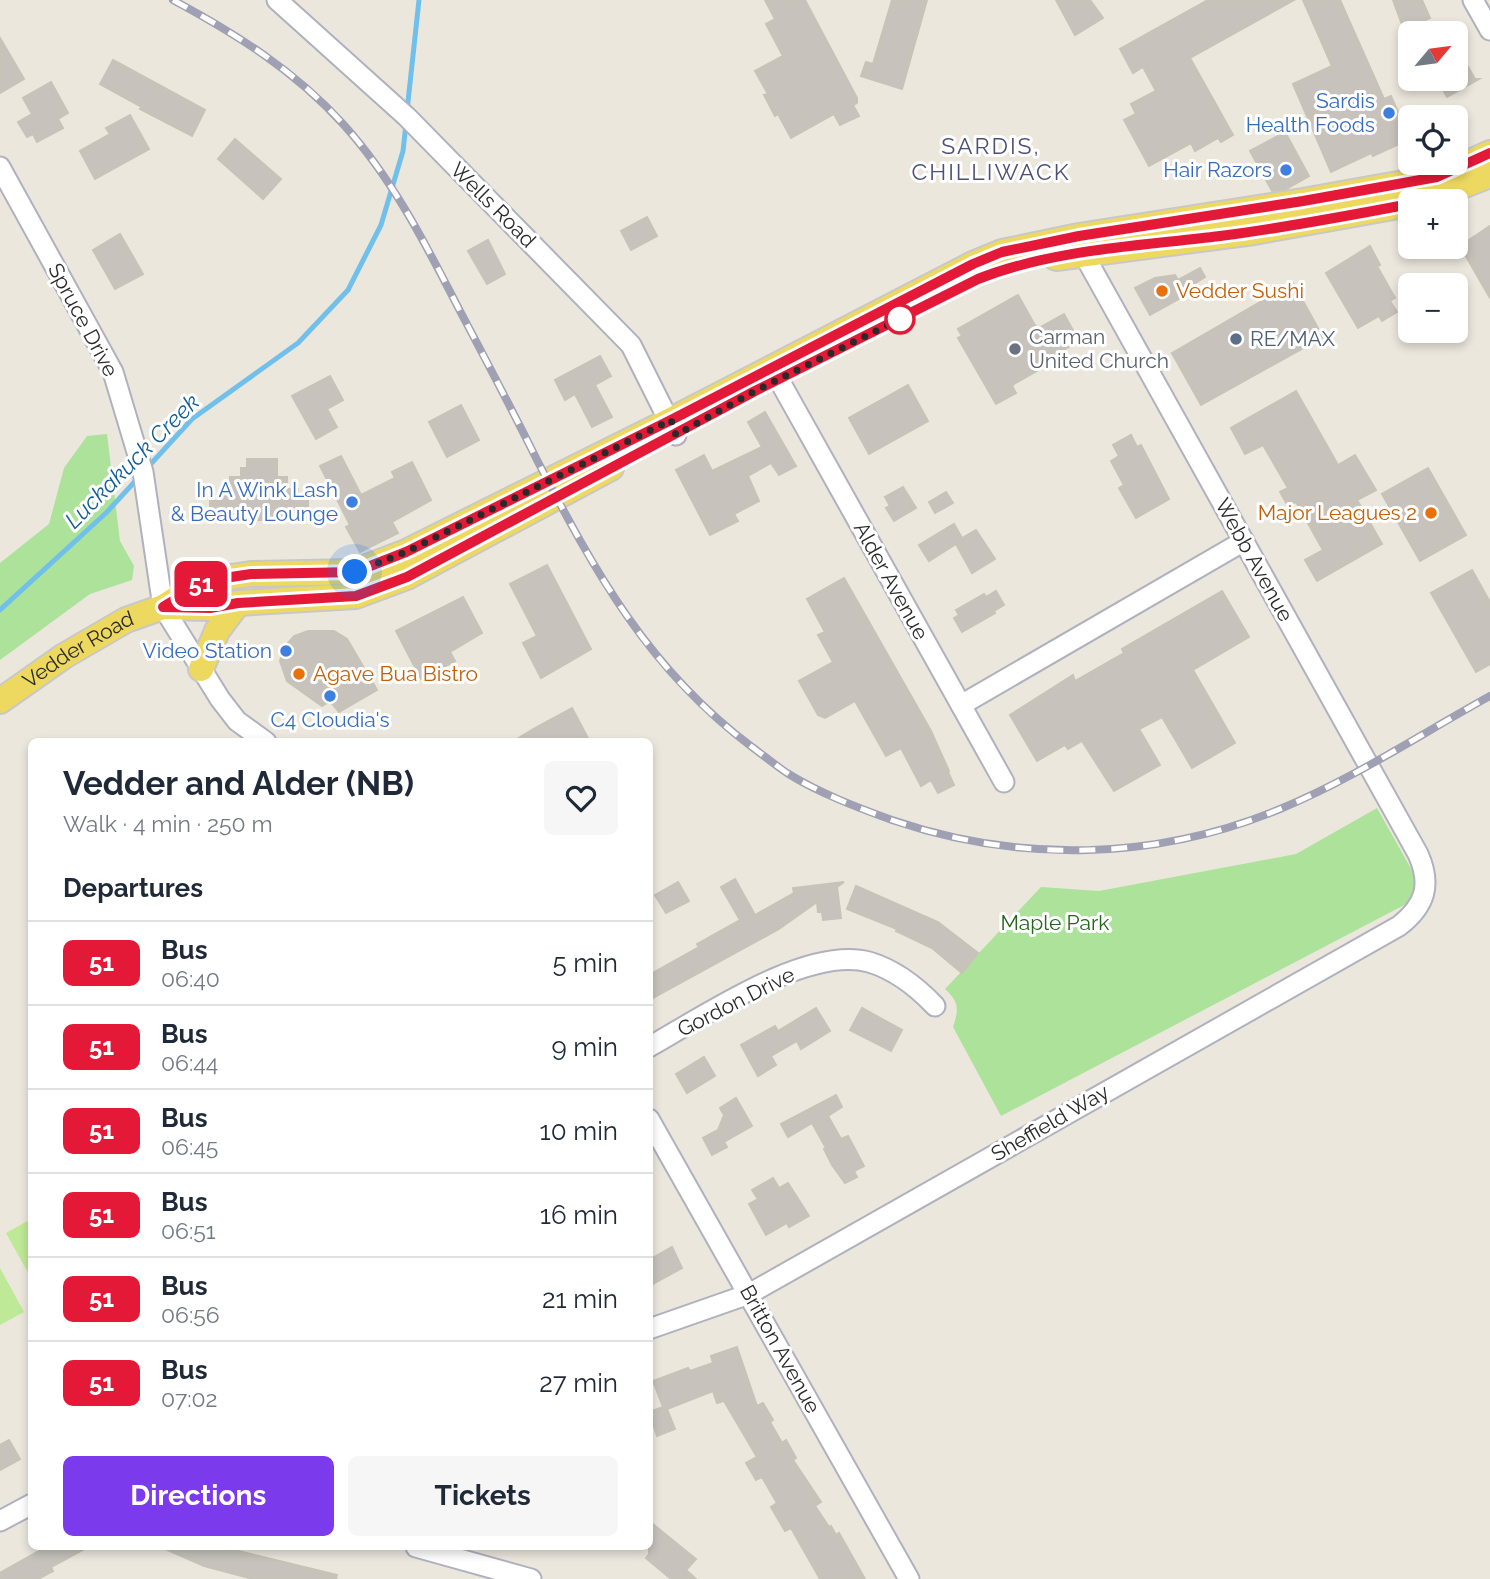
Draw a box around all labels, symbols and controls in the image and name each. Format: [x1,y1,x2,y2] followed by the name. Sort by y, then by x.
[1398,21,1468,91] north arrow
[1398,21,1468,343] map controls
[1246,88,1375,137] place label: Sardis Health Foods
[1381,105,1397,121] marker: Sardis Health Foods
[1398,105,1468,175] button: locate
[911,132,1071,185] district label: SARDIS, CHILLIWACK
[446,157,541,252] street label: Wells Road
[1163,157,1272,182] place label: Hair Razors
[1278,162,1294,178] marker: Hair Razors
[1398,189,1468,259] button: +
[43,259,124,381] street label: Spruce Drive
[1398,273,1468,343] button: −
[1176,278,1304,303] place label: Vedder Sushi
[1154,283,1170,299] marker: Vedder Sushi
[885,304,915,334] unlabelled marker
[1029,324,1169,373] place label: Carman United Church
[1250,326,1336,351] place label: RE/MAX
[1228,331,1244,347] marker: RE/MAX
[1007,341,1023,357] marker: Carman United Church
[59,388,204,533] water label: Luckakuck Creek
[171,477,338,526] place label: In A Wink Lash & Beauty Lounge
[344,494,360,510] marker: In A Wink Lash & Beauty Lounge
[1210,494,1299,626] street label: Webb Avenue
[1258,500,1417,525] place label: Major Leagues 2
[1423,505,1439,521] marker: Major Leagues 2
[849,518,934,644] street label: Alder Avenue
[337,554,372,589] your location
[170,561,232,607] line badge: 51
[188,569,214,598] text: 51
[18,605,137,693] street label: Vedder Road
[143,638,272,663] place label: Video Station
[278,643,294,659] marker: Video Station
[313,661,478,686] place label: Agave Bua Bistro
[291,666,307,682] marker: Agave Bua Bistro
[322,688,338,704] marker: C4 Cloudia's
[270,707,390,732] place label: C4 Cloudia's
[544,761,618,835] button: heart
[63,764,414,803] text: Vedder and Alder (NB)
[63,810,273,837] text: Walk · 4 min · 250 m
[63,873,203,903] text: Departures
[1001,910,1110,935] park label: Maple Park
[161,935,208,965] text: Bus
[89,948,114,977] text: 51
[552,948,618,978] text: 5 min
[673,961,798,1042] street label: Gordon Drive
[161,965,220,992] text: 06:40
[161,1019,208,1049] text: Bus
[89,1032,114,1061] text: 51
[551,1032,618,1062] text: 9 min
[161,1049,218,1076] text: 06:44
[986,1079,1113,1166] street label: Sheffield Way
[161,1103,208,1133] text: Bus
[89,1116,114,1145] text: 51
[540,1116,618,1146] text: 10 min
[161,1133,218,1160] text: 06:45
[161,1187,208,1217] text: Bus
[89,1200,114,1229] text: 51
[540,1200,618,1230] text: 16 min
[161,1217,216,1244] text: 06:51
[161,1271,208,1301] text: Bus
[735,1280,826,1417] street label: Britton Avenue
[89,1284,114,1313] text: 51
[542,1284,618,1314] text: 21 min
[161,1301,220,1328] text: 06:56
[161,1355,208,1385] text: Bus
[89,1368,114,1397] text: 51
[539,1368,618,1398] text: 27 min
[161,1385,218,1412] text: 07:02
[63,1456,334,1536] button: Directions
[348,1456,618,1536] button: Tickets

